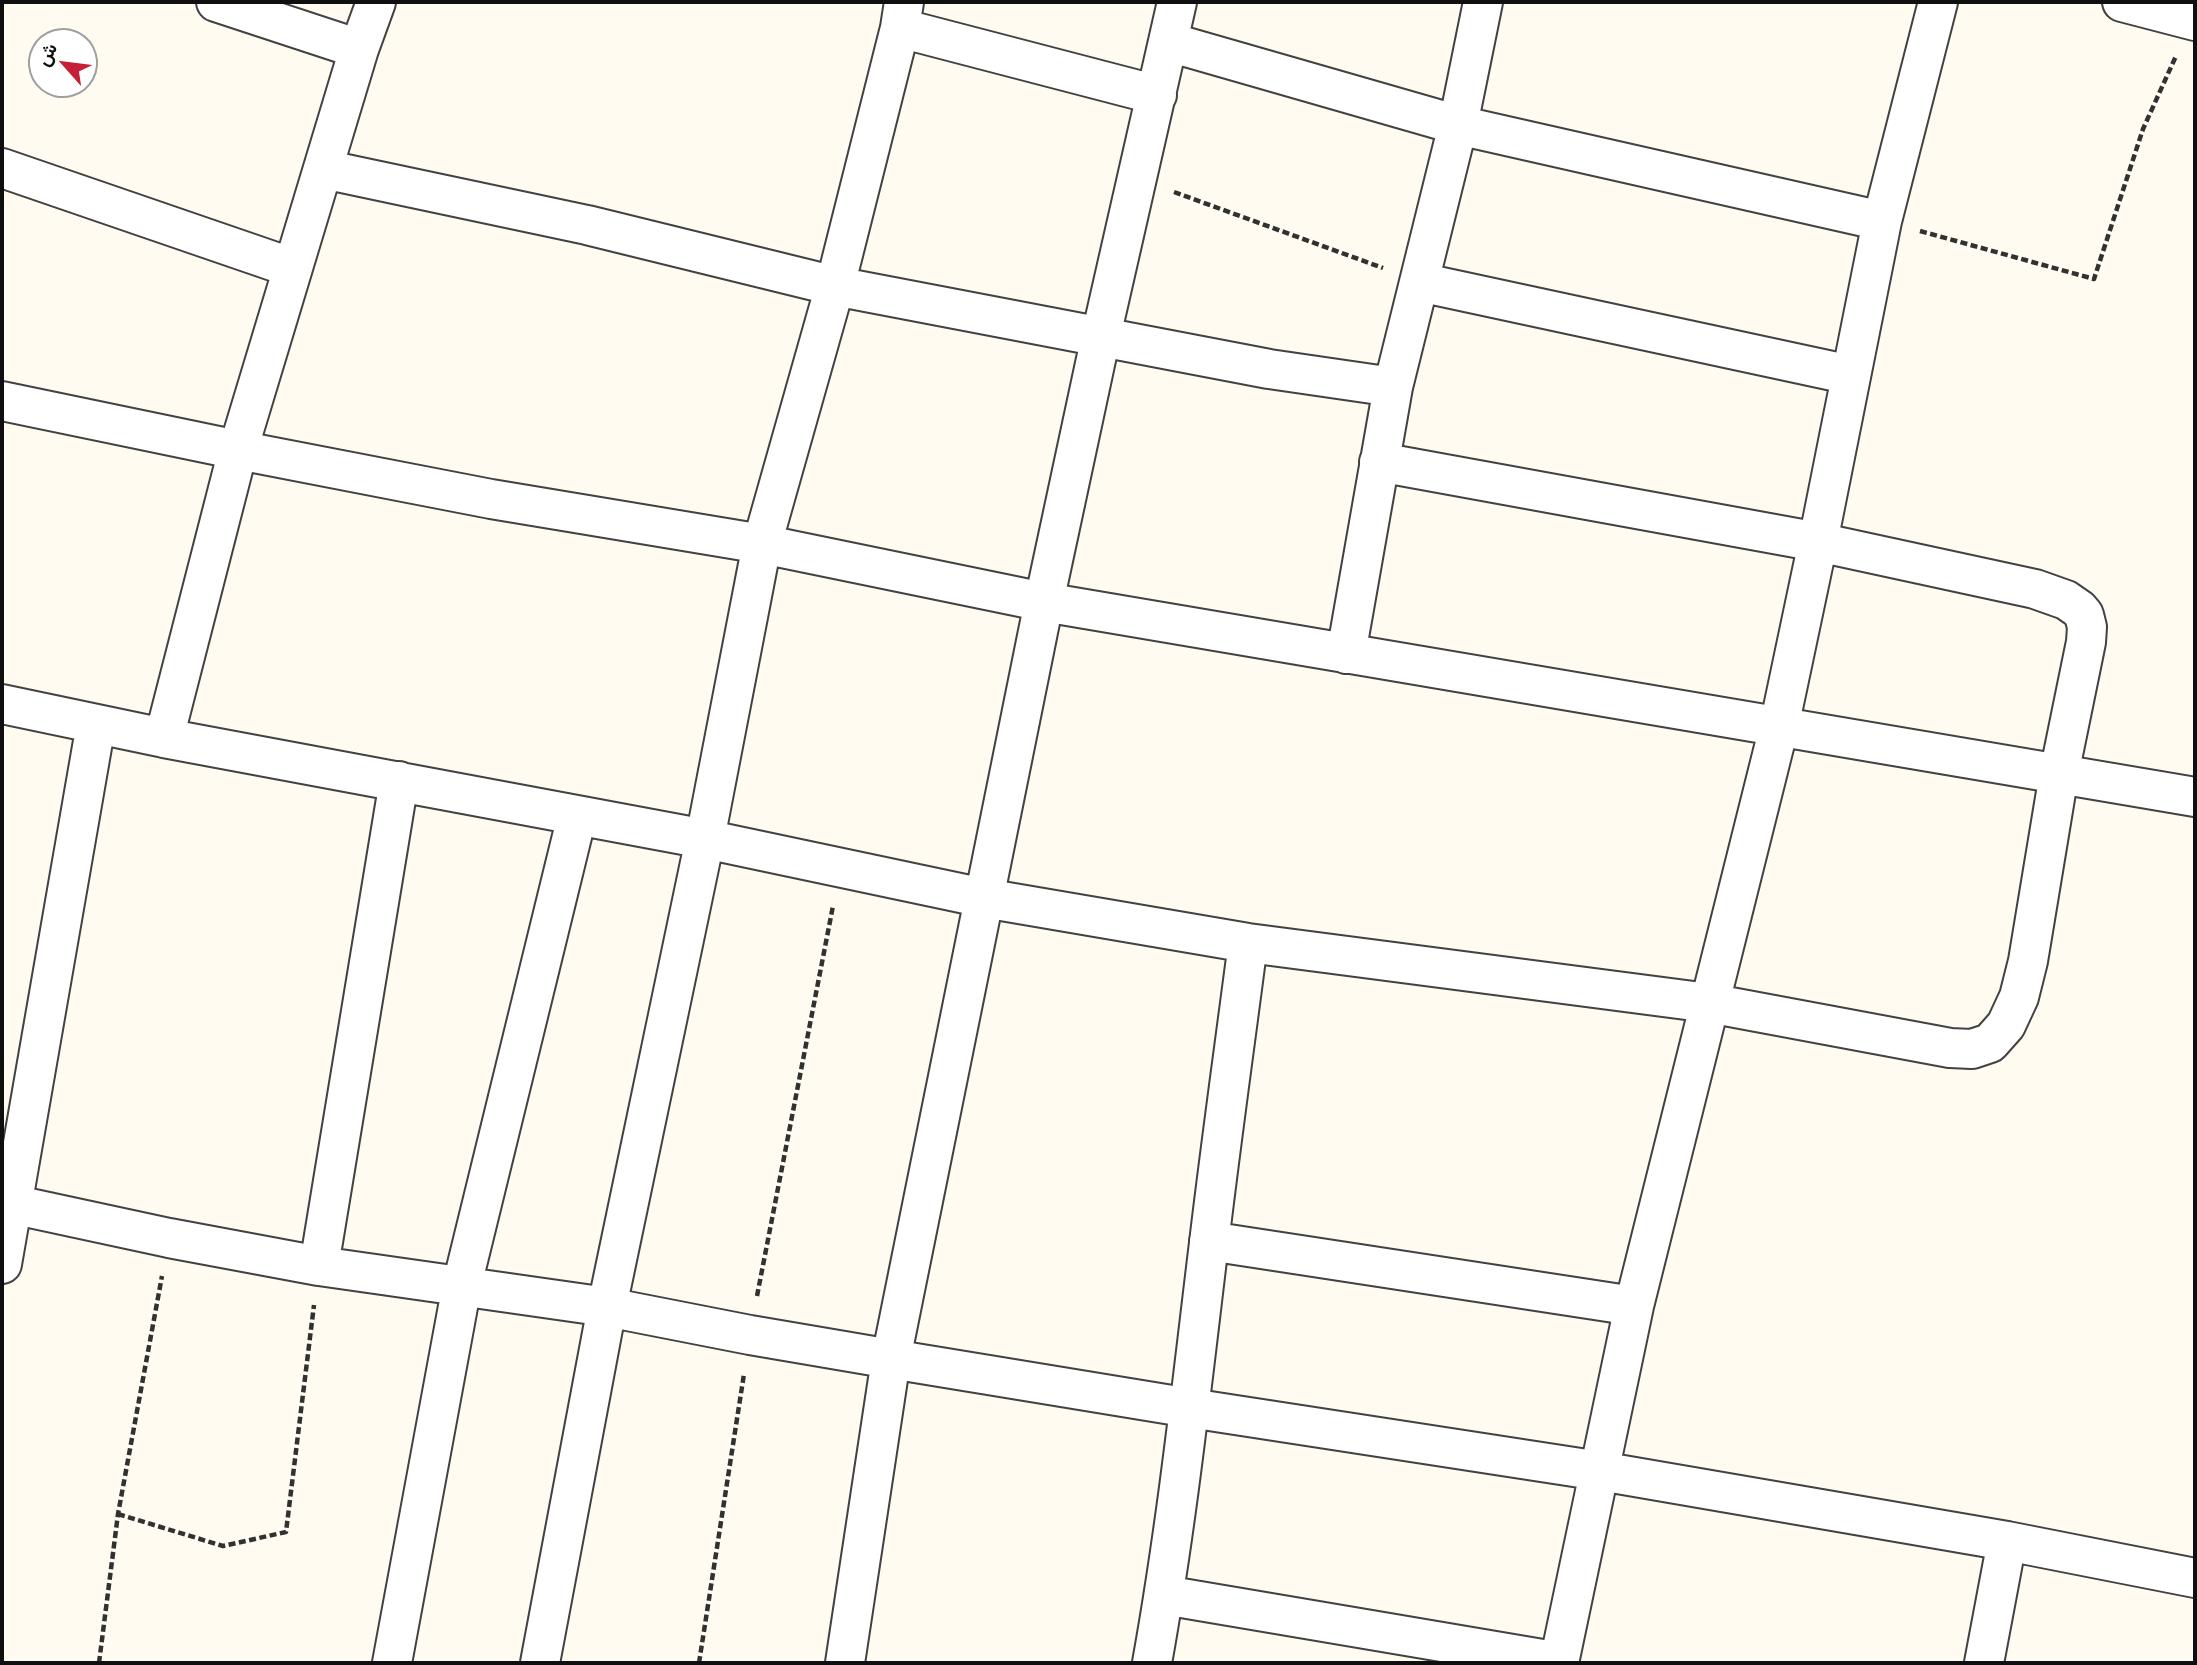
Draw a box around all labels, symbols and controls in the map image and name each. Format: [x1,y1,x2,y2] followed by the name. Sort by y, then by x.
[28,28,98,98] north arrow
[29,38,62,70] text: ش

